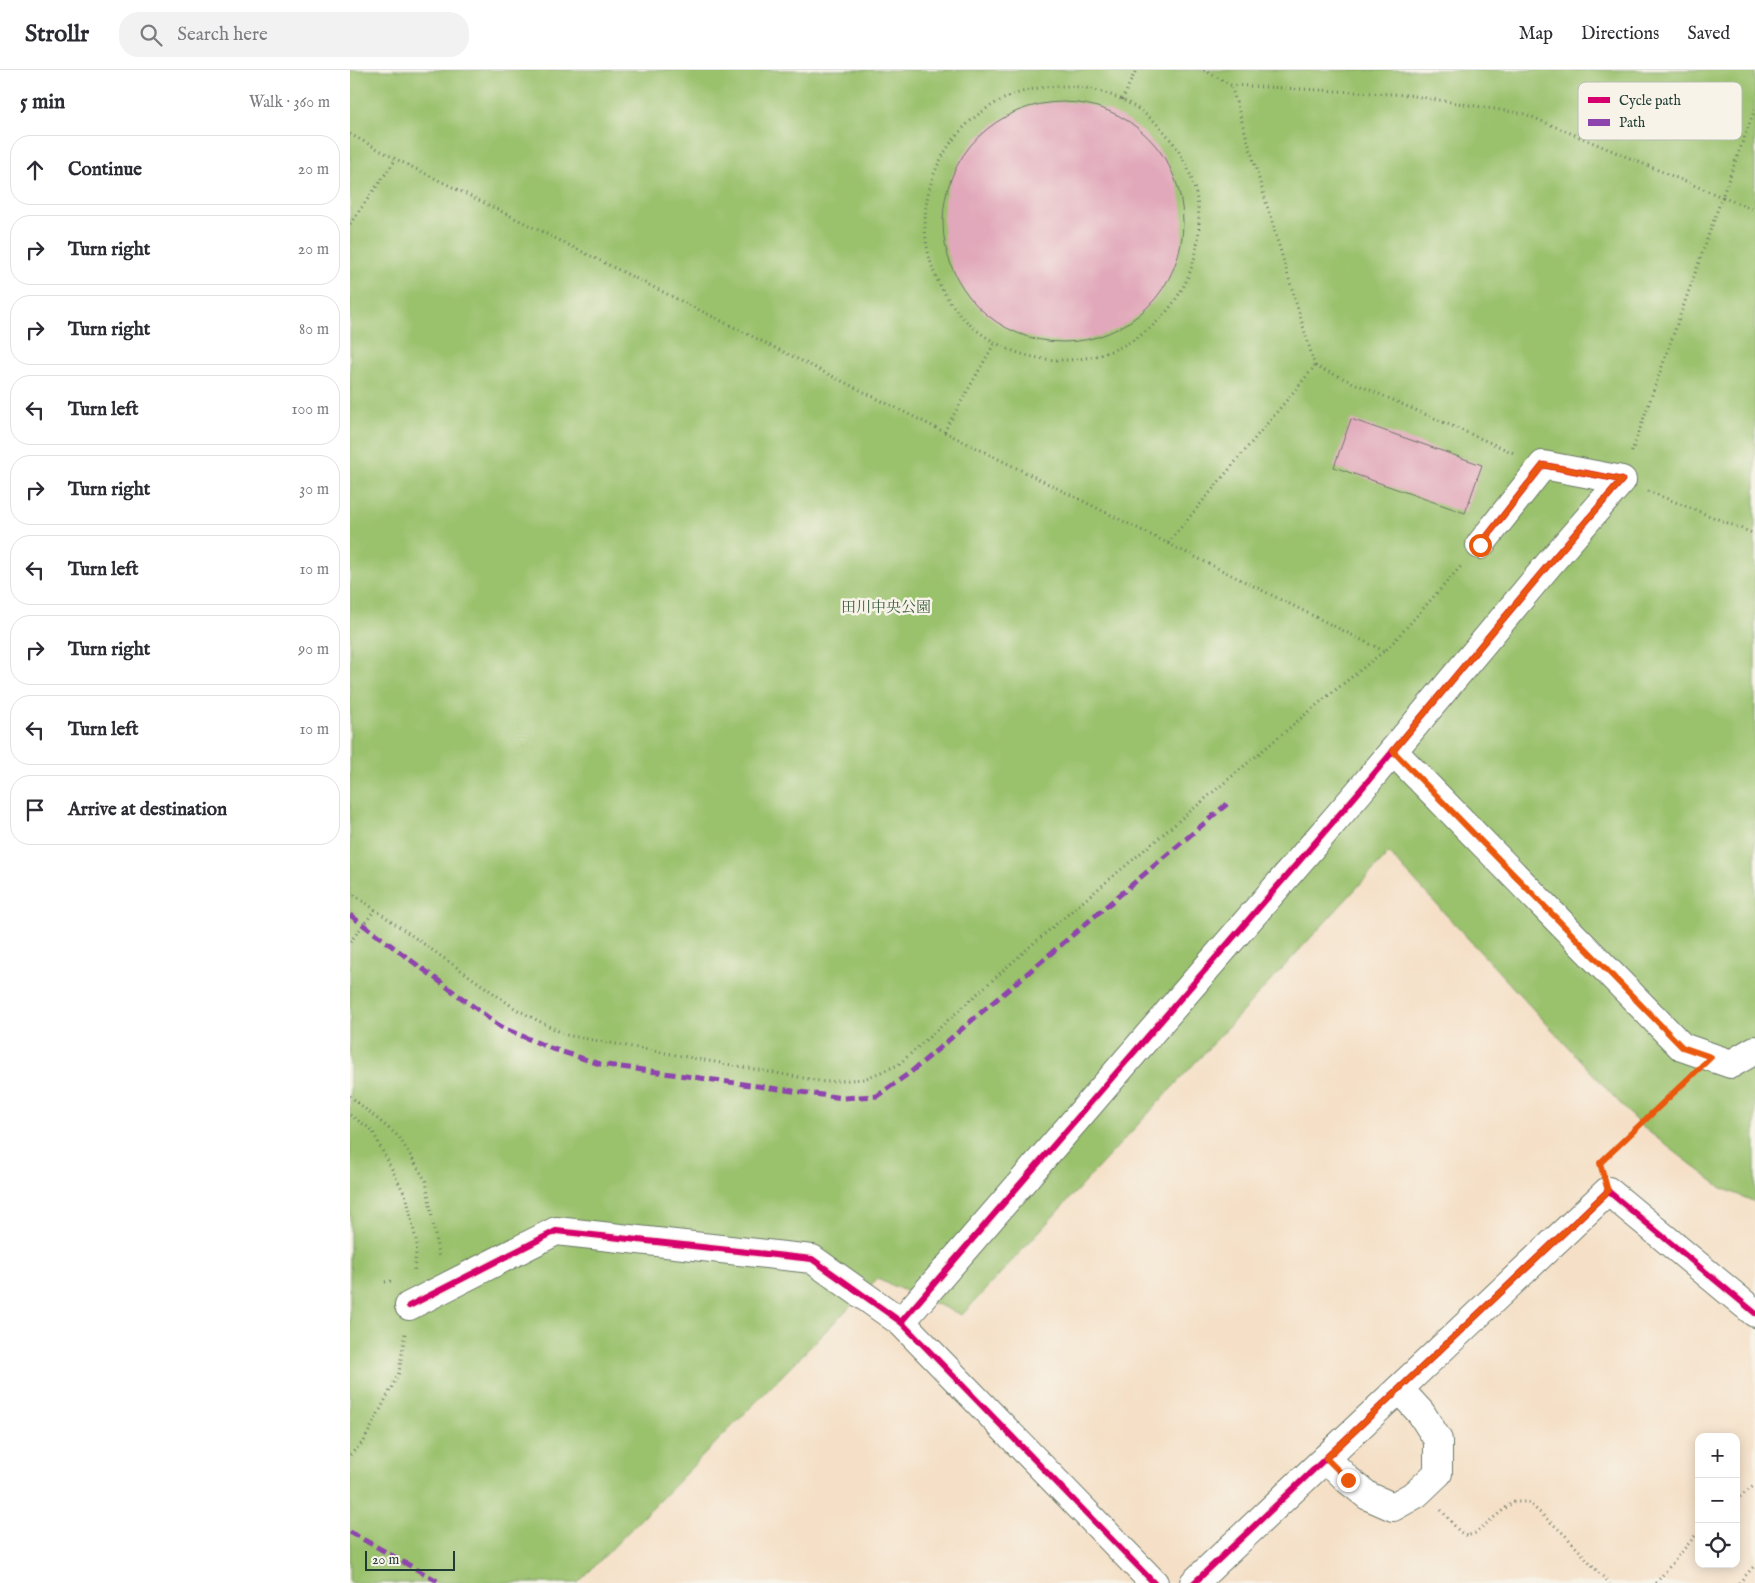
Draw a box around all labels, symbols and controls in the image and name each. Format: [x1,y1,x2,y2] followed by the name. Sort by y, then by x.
[119,12,469,57] search box
[25,19,89,50] text: Strollr
[137,21,165,49] icon: search
[177,23,268,47] text: Search here
[1519,23,1553,46] text: Map
[1581,23,1659,46] text: Directions
[1687,23,1730,46] text: Saved
[1578,82,1742,140] legend
[20,89,65,116] text: 5 min
[1619,92,1681,110] text: Cycle path
[249,93,330,113] text: Walk · 360 m
[1619,114,1646,132] text: Path
[21,156,49,184] icon: ahead
[68,158,142,182] text: Continue
[298,160,329,180] text: 20 m
[21,236,49,264] icon: right
[68,238,150,262] text: Turn right
[298,240,329,260] text: 20 m
[21,316,49,344] icon: right
[68,318,150,342] text: Turn right
[299,320,329,340] text: 80 m
[21,396,49,424] icon: left
[68,398,139,422] text: Turn left
[292,400,329,420] text: 100 m
[21,476,49,504] icon: right
[68,478,150,502] text: Turn right
[299,480,329,500] text: 30 m
[1469,534,1492,557] route start
[21,556,49,584] icon: left
[68,558,139,582] text: Turn left
[299,560,329,580] text: 10 m
[841,598,931,617] park label: 田川中央公園
[21,636,49,664] icon: right
[68,638,150,662] text: Turn right
[298,640,329,660] text: 90 m
[21,716,49,744] icon: left
[68,718,139,742] text: Turn left
[299,720,329,740] text: 10 m
[21,796,49,824] icon: arrive
[68,798,227,822] text: Arrive at destination
[1695,1433,1740,1568] map controls
[1695,1433,1740,1478] button: +
[1337,1469,1360,1492] route end
[1695,1478,1740,1523] button: −
[1695,1523,1740,1568] button: locate
[365,1548,455,1571] scale bar
[372,1551,399,1569] text: 20 m

